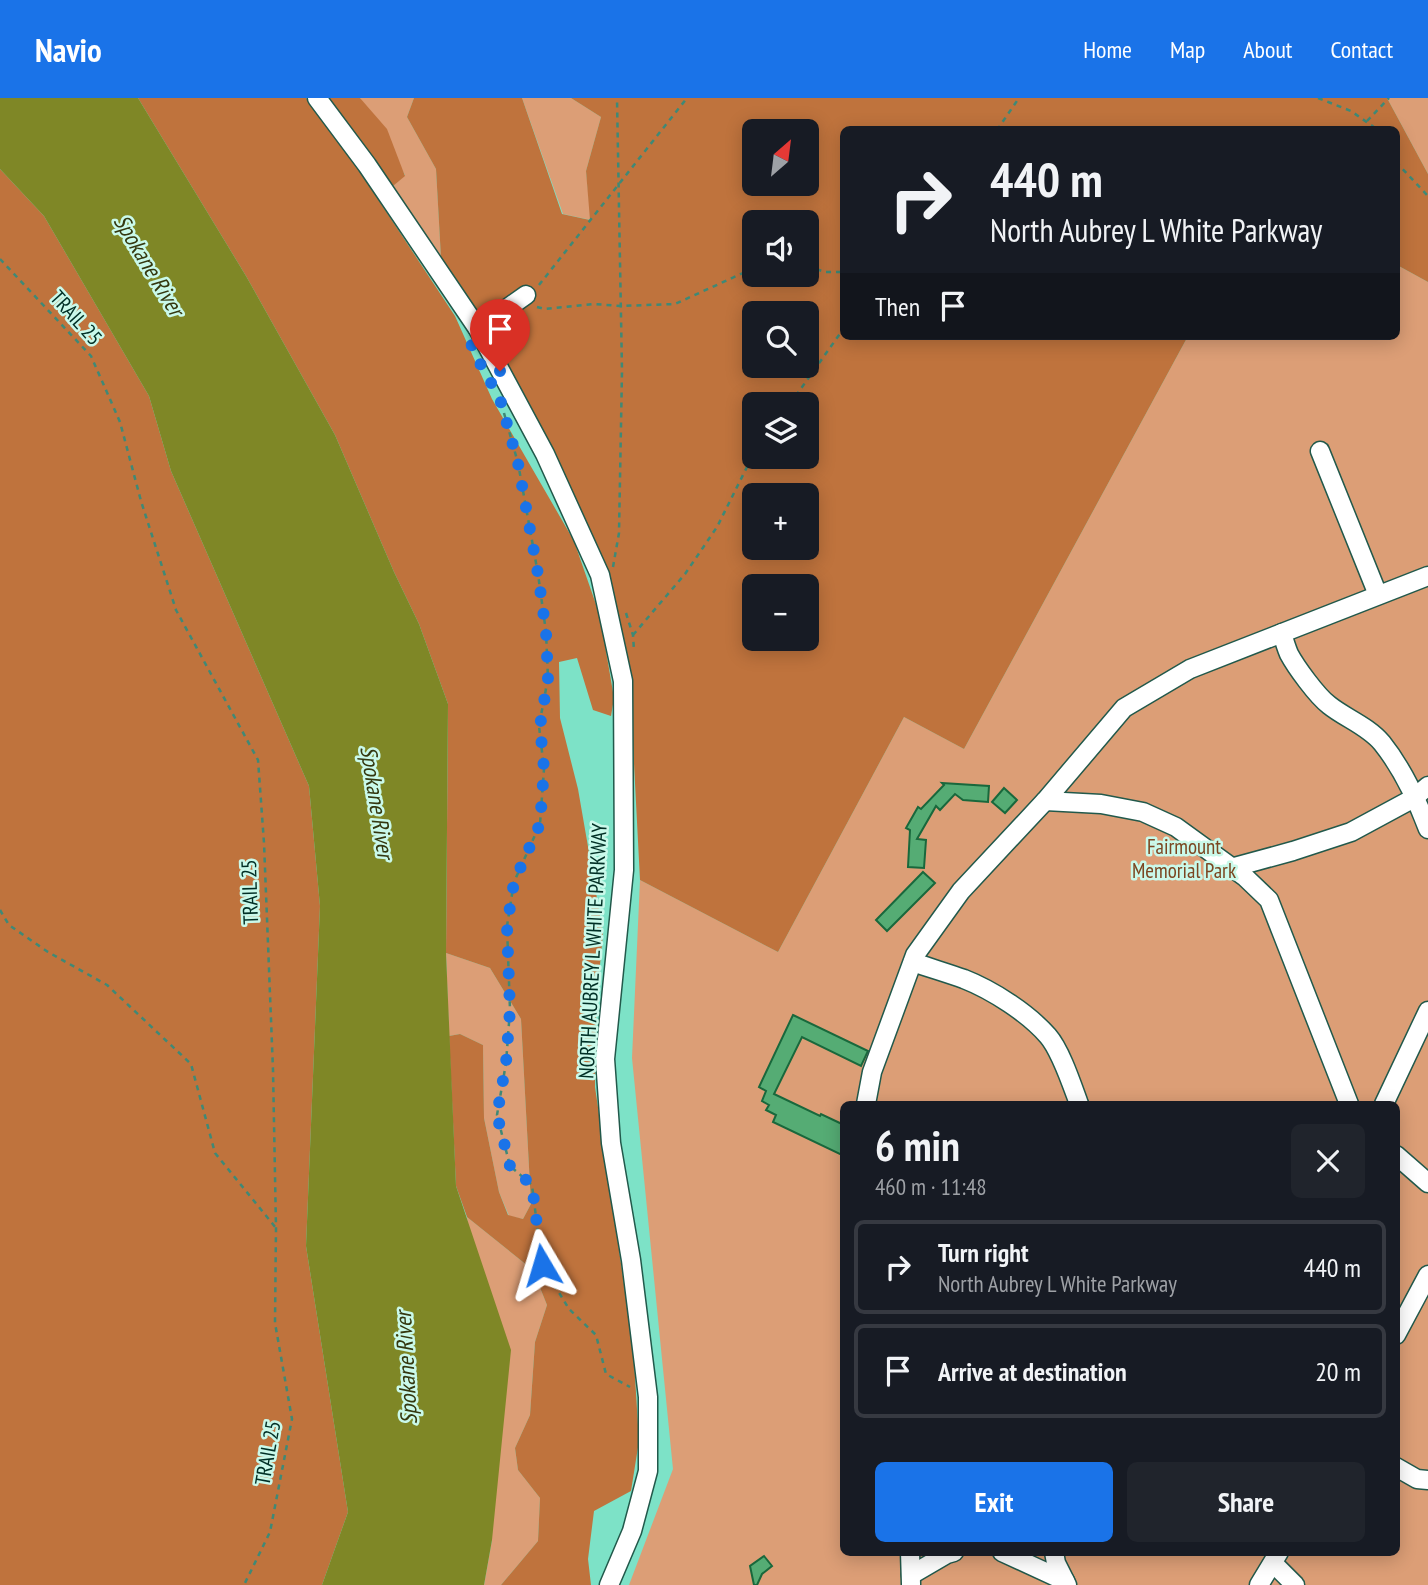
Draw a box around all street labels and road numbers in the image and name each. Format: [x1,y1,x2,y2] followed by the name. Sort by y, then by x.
[45,284,108,351] street label: TRAIL 25
[572,822,613,1079] street label: NORTH AUBREY L WHITE PARKWAY
[235,859,264,925] street label: TRAIL 25
[249,1418,286,1487] street label: TRAIL 25

